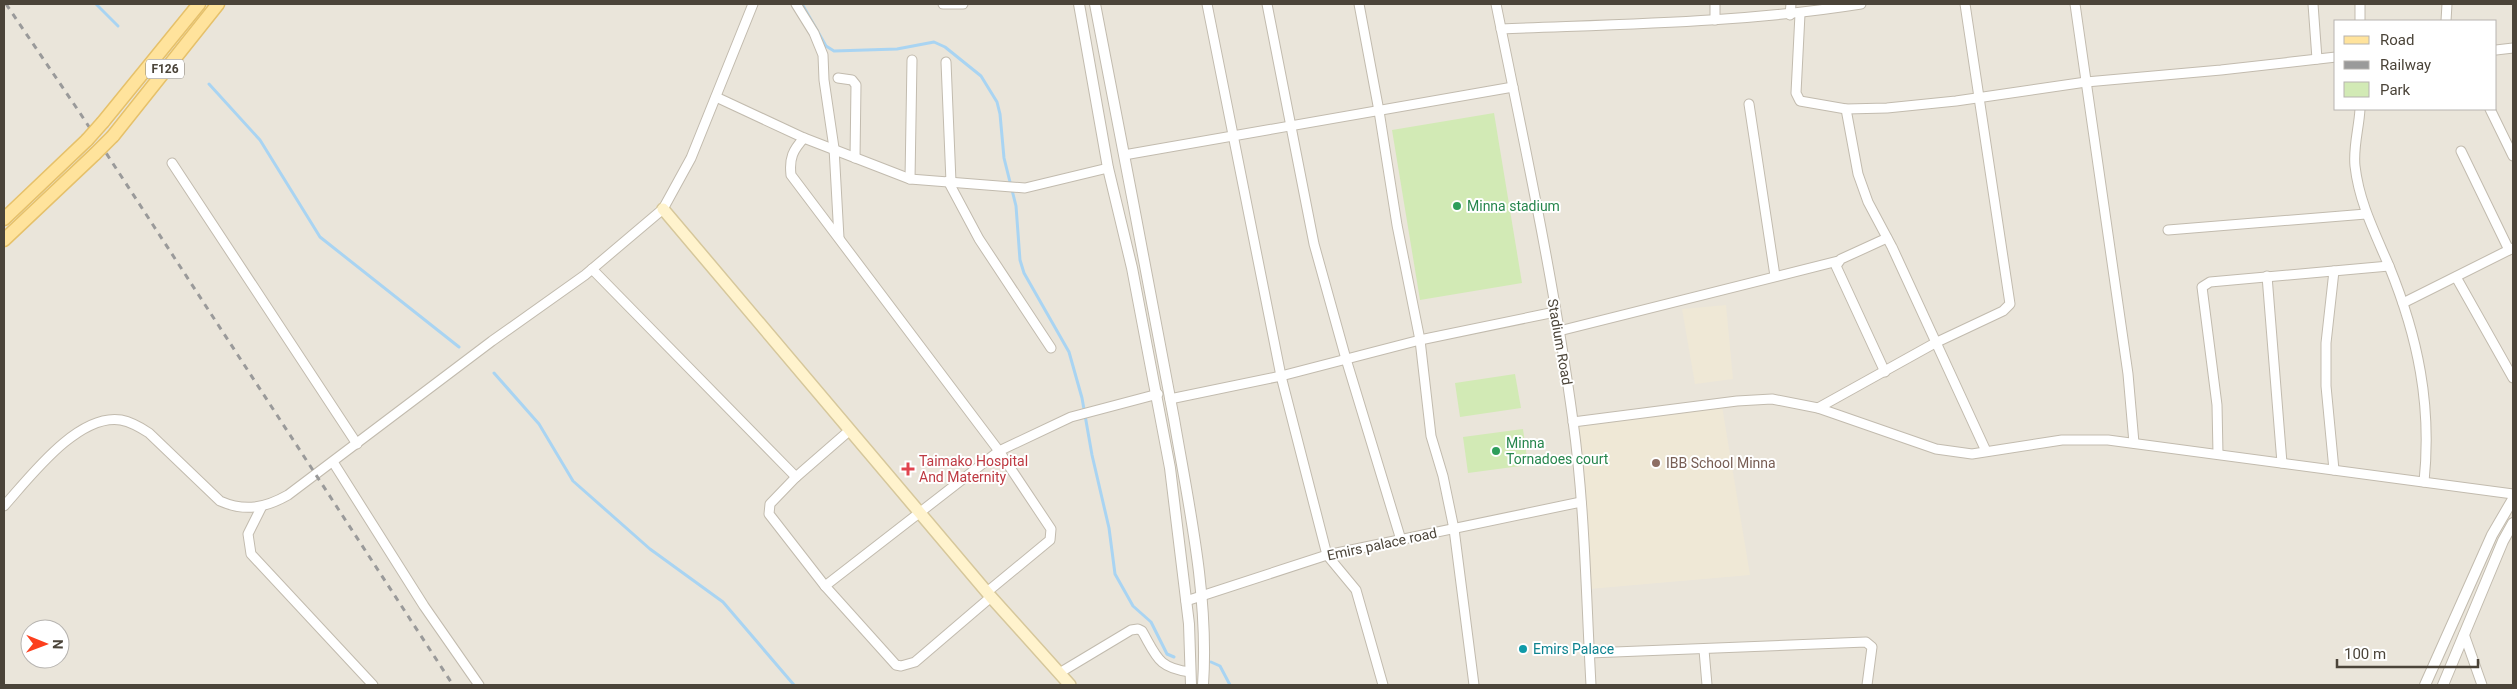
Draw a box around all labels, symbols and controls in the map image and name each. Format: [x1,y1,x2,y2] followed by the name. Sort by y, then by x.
[2334,20,2497,110] legend
[2380,31,2414,49] text: Road
[2380,56,2431,74] text: Railway
[146,60,184,78] road number: F126
[2380,81,2411,99] text: Park
[1467,198,1560,214] place label: Minna stadium
[1451,200,1463,212] marker: Minna stadium
[1545,298,1575,386] street label: Stadium Road
[1506,435,1609,467] place label: Minna Tornadoes court
[1490,445,1502,457] marker: Minna Tornadoes court
[919,453,1028,485] place label: Taimako Hospital And Maternity
[1666,455,1776,471] place label: IBB School Minna
[1650,457,1662,469] marker: IBB School Minna
[901,462,915,476] marker: Taimako Hospital And Maternity
[1326,525,1438,563] street label: Emirs palace road
[20,619,70,669] north arrow
[2337,636,2478,668] scale bar
[50,639,66,649] text: N
[1533,641,1614,657] place label: Emirs Palace
[1517,643,1529,655] marker: Emirs Palace
[2344,645,2386,663] text: 100 m

